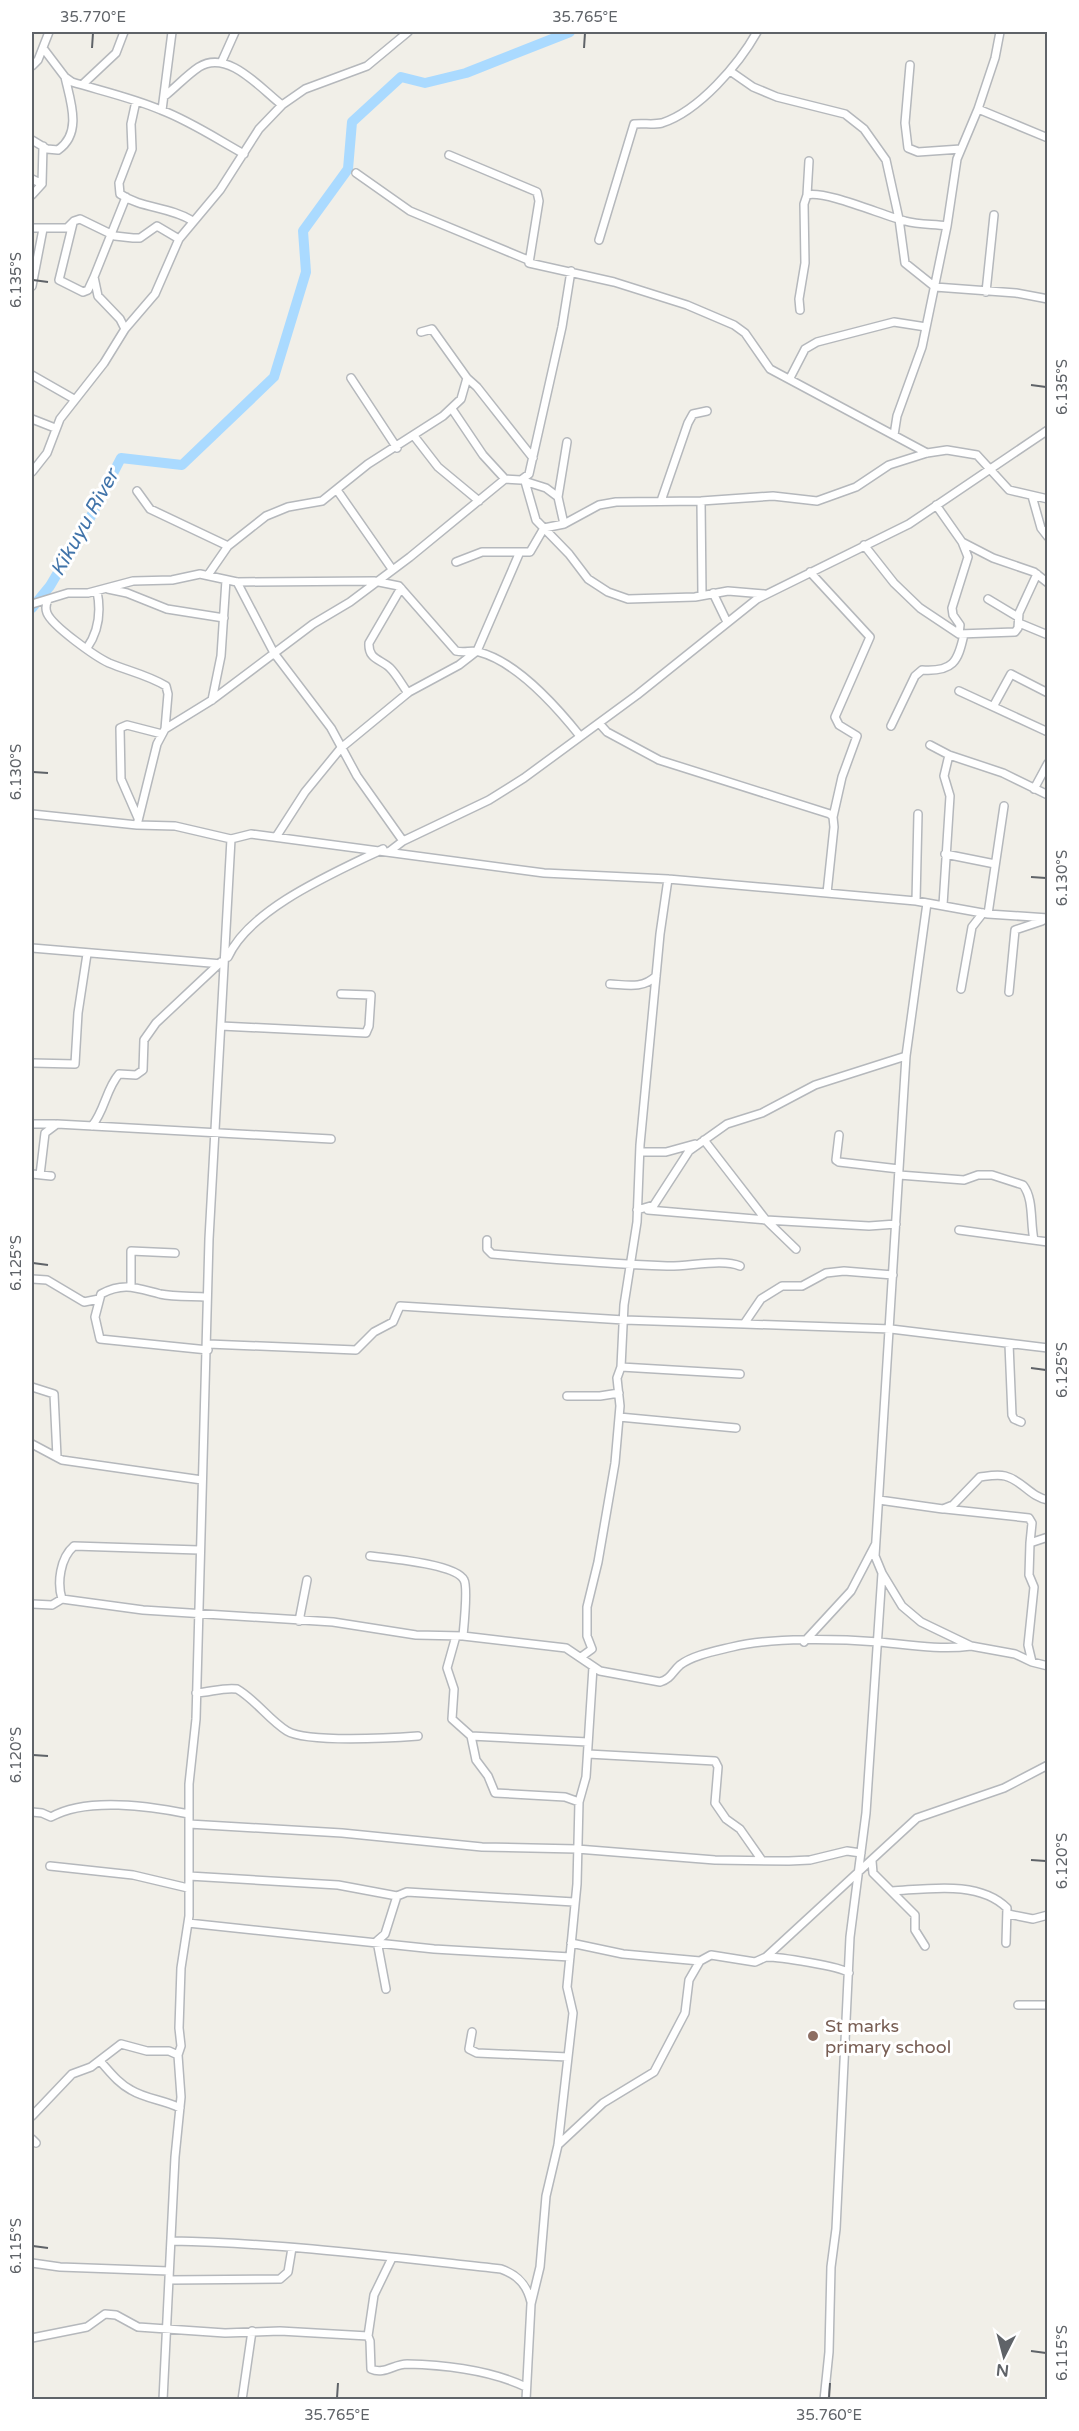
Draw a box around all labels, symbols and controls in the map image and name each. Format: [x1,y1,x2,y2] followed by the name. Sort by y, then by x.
[60,8,126,26] text: 35.770°E
[552,8,618,26] text: 35.765°E
[7,252,25,308] text: 6.135°S
[1053,359,1071,415] text: 6.135°S
[46,463,125,581] water label: Kikuyu River
[7,744,25,800] text: 6.130°S
[1053,850,1071,906] text: 6.130°S
[7,1235,25,1291] text: 6.125°S
[1053,1342,1071,1398] text: 6.125°S
[7,1727,25,1783] text: 6.120°S
[1053,1833,1071,1889] text: 6.120°S
[825,2015,951,2058] place label: St marks primary school
[806,2029,820,2043] marker: St marks primary school
[7,2218,25,2274] text: 6.115°S
[1053,2325,1071,2381] text: 6.115°S
[974,2326,1034,2386] north arrow
[995,2359,1010,2381] text: N
[304,2406,370,2424] text: 35.765°E
[796,2406,862,2424] text: 35.760°E

